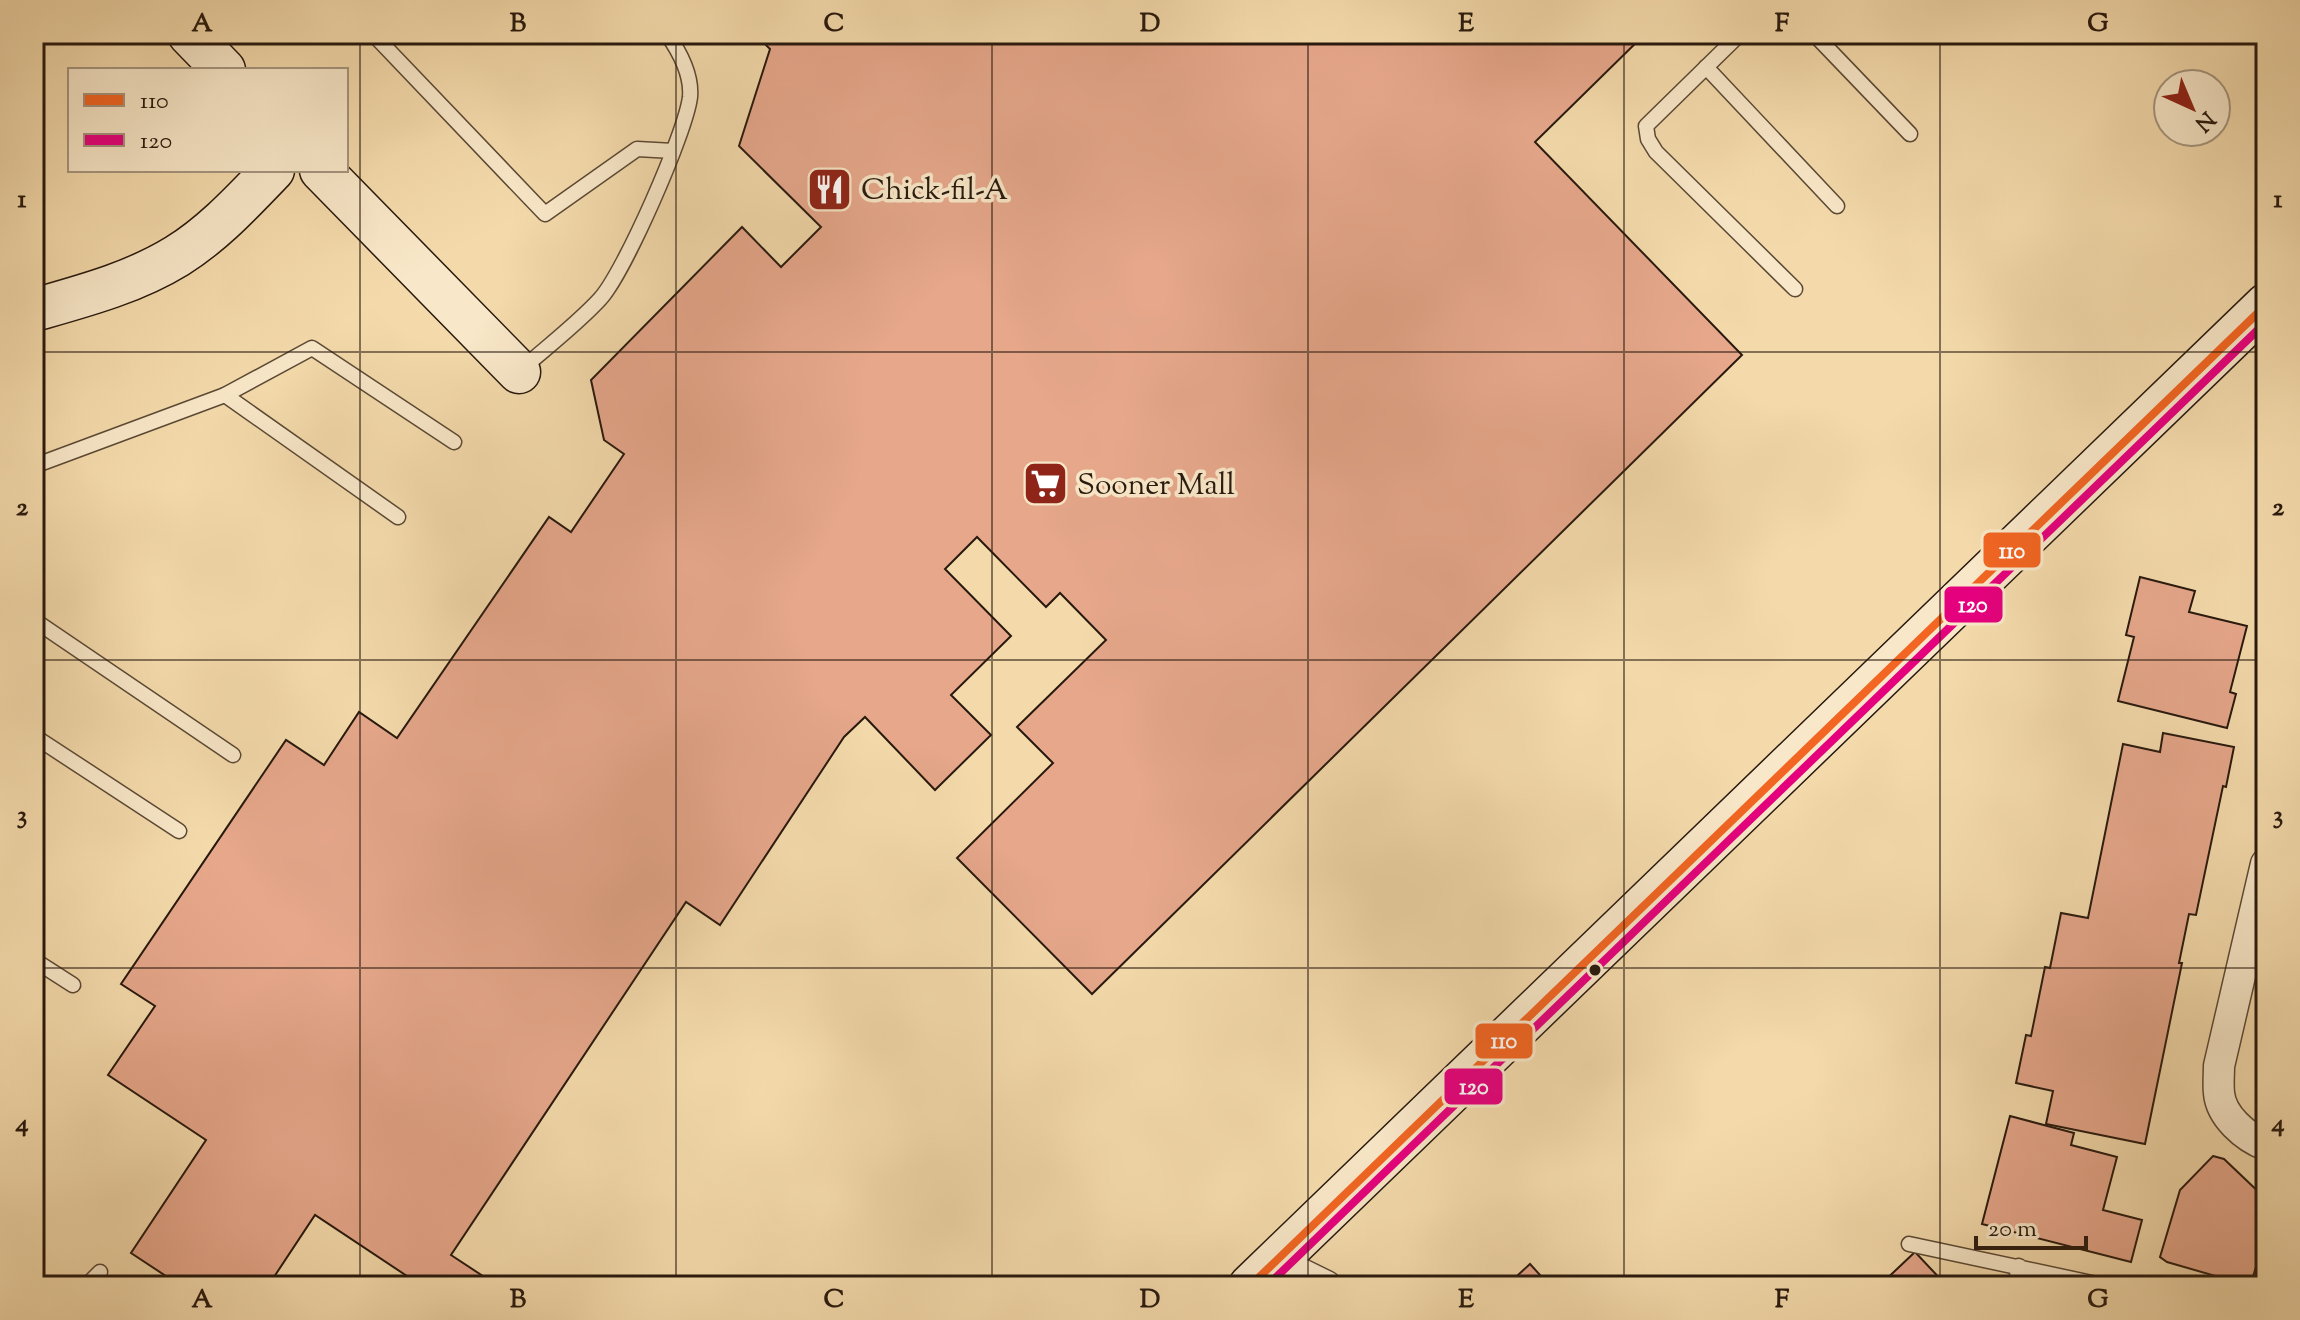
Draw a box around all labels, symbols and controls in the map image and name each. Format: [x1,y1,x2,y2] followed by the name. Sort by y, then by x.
[191,6,213,43] text: A
[510,6,527,43] text: B
[824,6,844,43] text: C
[1140,6,1160,43] text: D
[1458,6,1474,43] text: E
[1775,6,1790,43] text: F
[2087,6,2109,43] text: G
[68,68,348,172] legend
[2152,68,2232,148] north arrow
[140,85,169,119] text: 110
[2186,103,2221,138] text: N
[140,125,172,159] text: 120
[806,165,854,213] restaurant icon: Chick-fil-A
[861,170,1008,213] place label: Chick-fil-A
[18,182,27,219] text: 1
[2274,182,2283,219] text: 1
[1022,460,1070,508] supermarket icon: Sooner Mall
[1077,465,1235,508] place label: Sooner Mall
[16,490,29,527] text: 2
[2272,490,2285,527] text: 2
[1982,531,2042,569] line badge: 110
[1999,537,2026,569] text: 110
[1943,585,2004,624] line badge: 120
[1958,591,1988,623] text: 120
[17,798,27,835] text: 3
[2273,798,2283,835] text: 3
[1587,962,1603,978] unlabelled marker
[1474,1022,1534,1060] line badge: 110
[1491,1027,1518,1059] text: 110
[1443,1067,1504,1106] line badge: 120
[1459,1073,1489,1105] text: 120
[14,1106,29,1143] text: 4
[2270,1106,2285,1143] text: 4
[1976,1200,2086,1250] scale bar
[1988,1213,2037,1247] text: 20 m
[191,1282,213,1319] text: A
[510,1282,527,1319] text: B
[824,1282,844,1319] text: C
[1140,1282,1160,1319] text: D
[1458,1282,1474,1319] text: E
[1775,1282,1790,1319] text: F
[2087,1282,2109,1319] text: G

